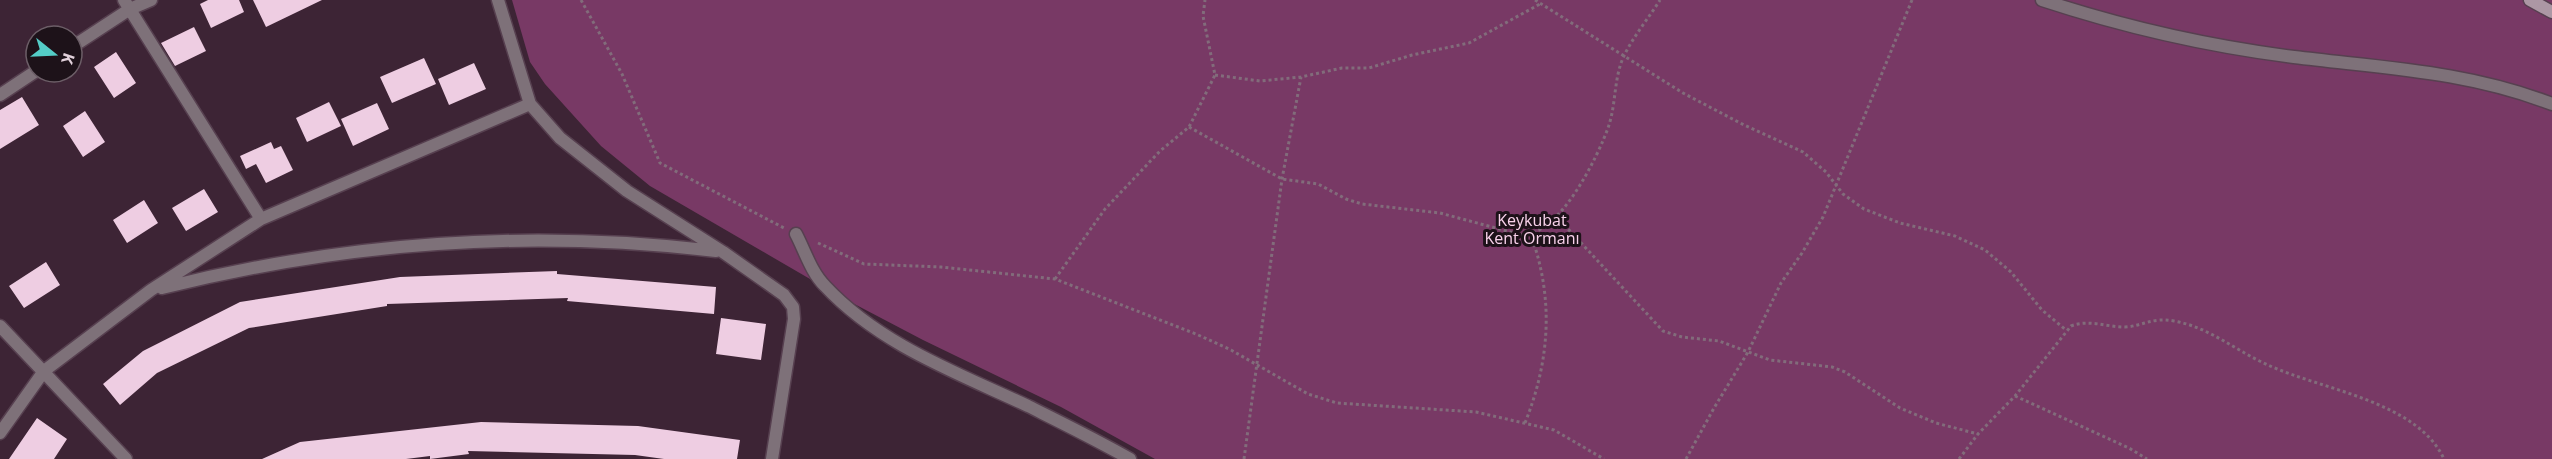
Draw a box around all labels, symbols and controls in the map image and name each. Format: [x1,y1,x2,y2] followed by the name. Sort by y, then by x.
[24,24,84,84] north arrow
[56,50,80,67] text: K
[1485,209,1580,249] park label: Keykubat Kent Ormanı

